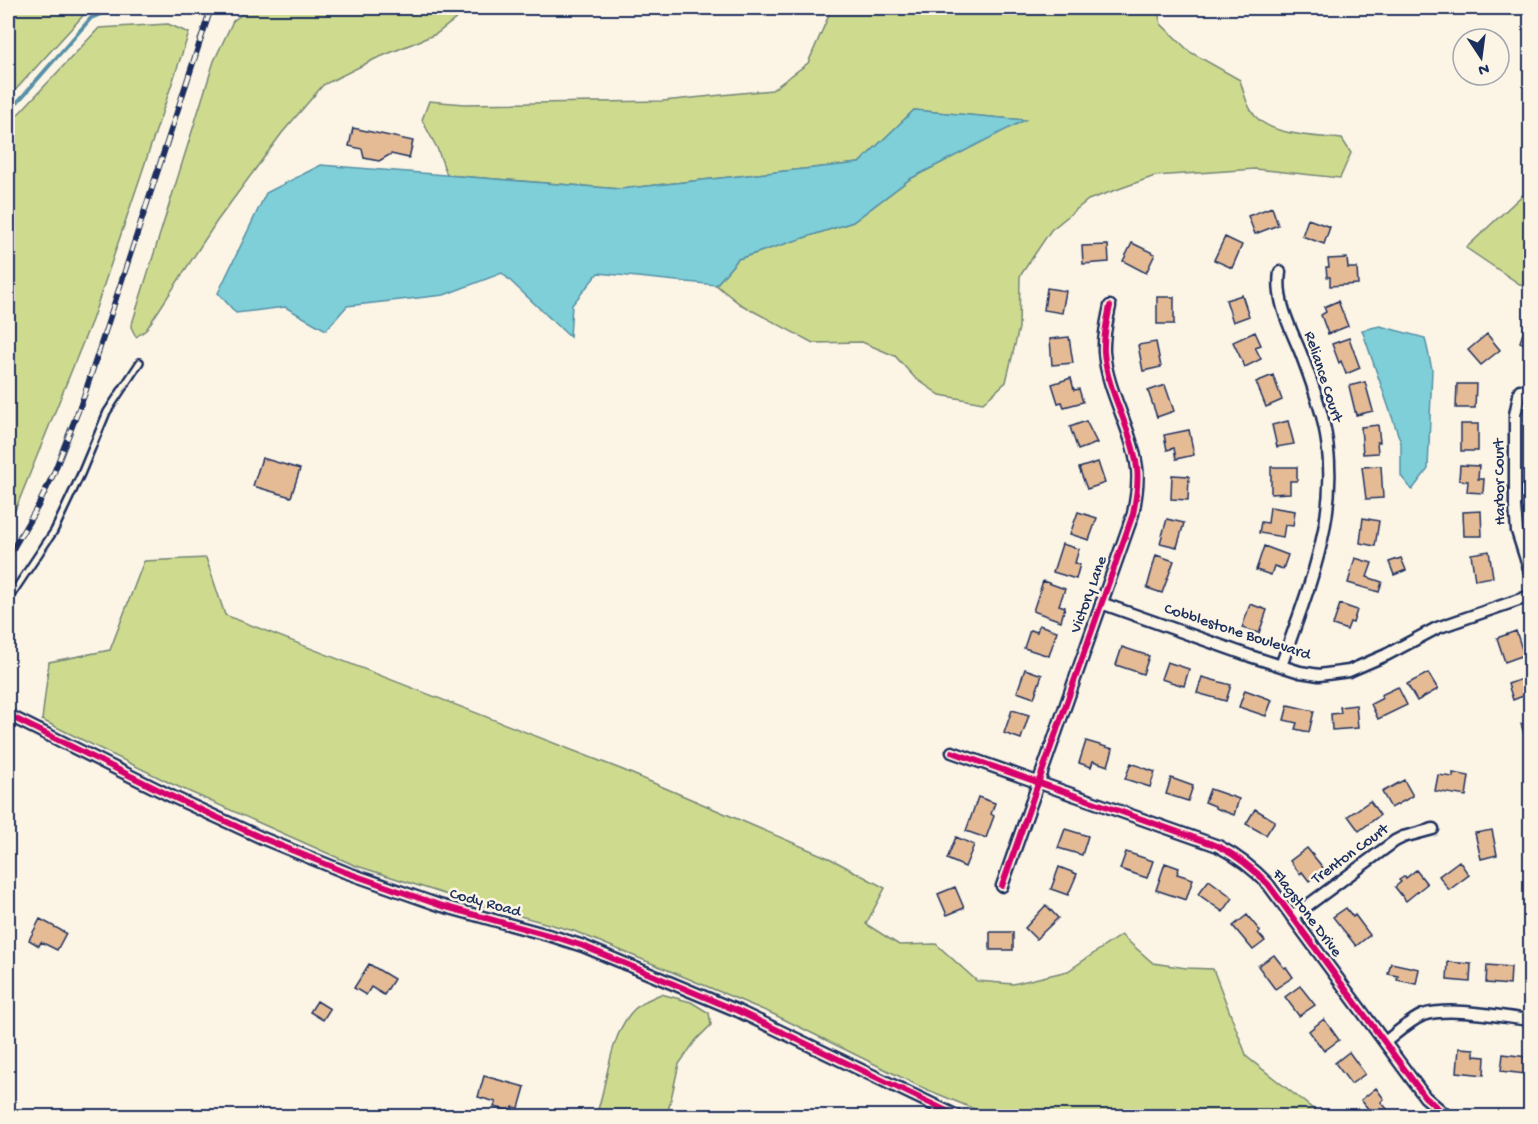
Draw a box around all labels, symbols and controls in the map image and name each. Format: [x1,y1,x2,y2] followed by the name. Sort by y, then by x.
[1451,27,1511,87] north arrow
[1476,58,1491,79] text: N
[1298,329,1346,426] street label: Reliance Court
[1491,437,1511,525] street label: Harbor Court
[1067,553,1113,637] street label: Victory Lane
[1161,600,1314,666] street label: Cobblestone Boulevard
[1308,820,1394,890] street label: Trenton Court
[1266,866,1346,962] street label: Flagstone Drive
[447,885,524,923] street label: Cody Road

